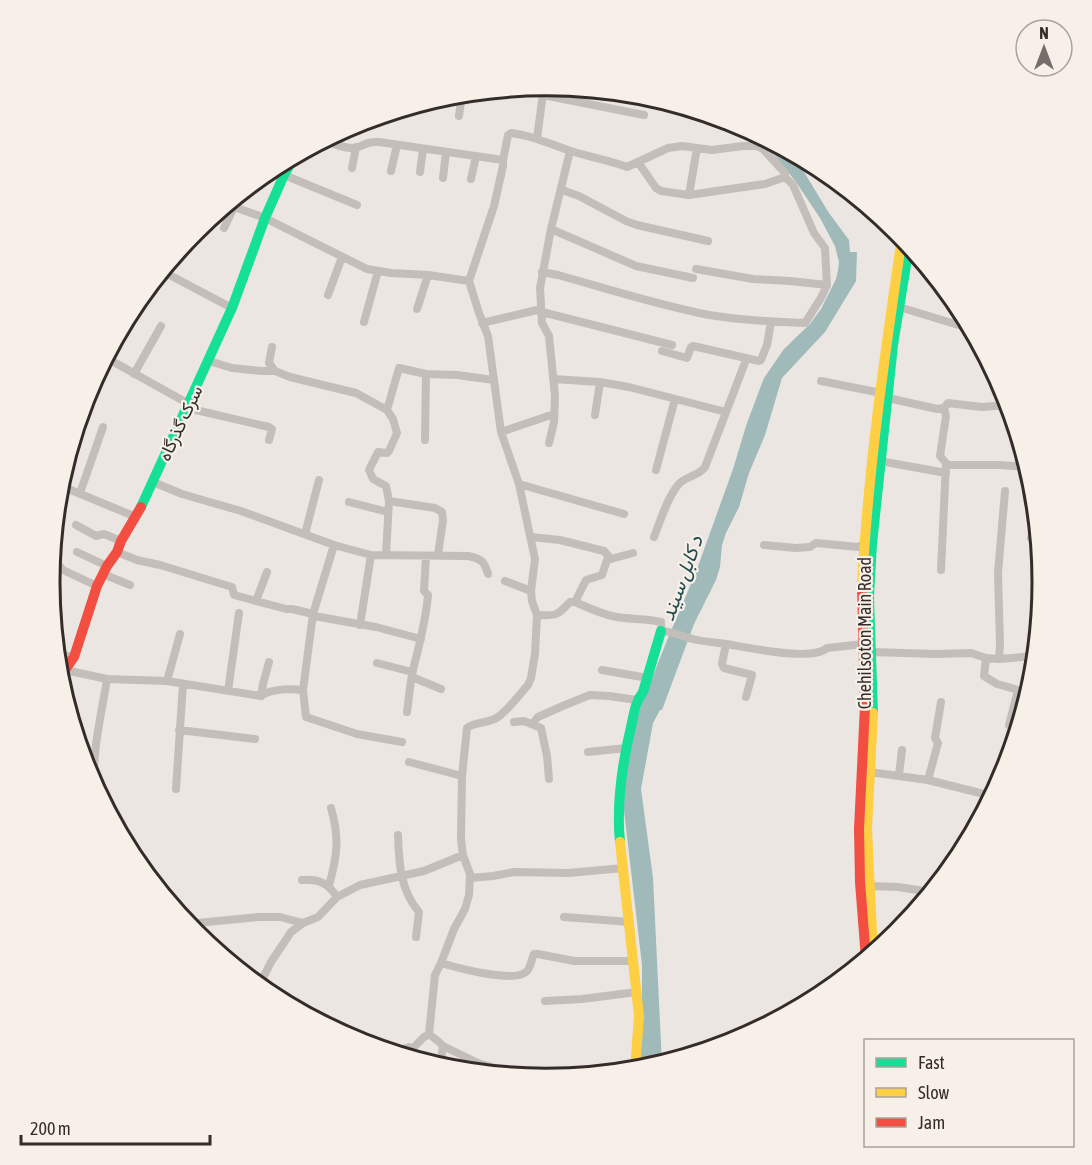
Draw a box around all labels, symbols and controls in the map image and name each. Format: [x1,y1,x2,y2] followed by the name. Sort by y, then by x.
[1014,18,1074,78] north arrow
[1039,24,1049,42] text: N
[153,382,208,464] street label: سرک گذرگاه
[655,532,708,624] water label: د کابل سيند
[854,557,875,709] street label: Chehilsoton Main Road
[864,1039,1074,1147] legend
[918,1052,945,1073] text: Fast
[918,1082,949,1103] text: Slow
[21,1108,210,1146] scale bar
[918,1112,945,1133] text: Jam
[30,1118,71,1139] text: 200 m

